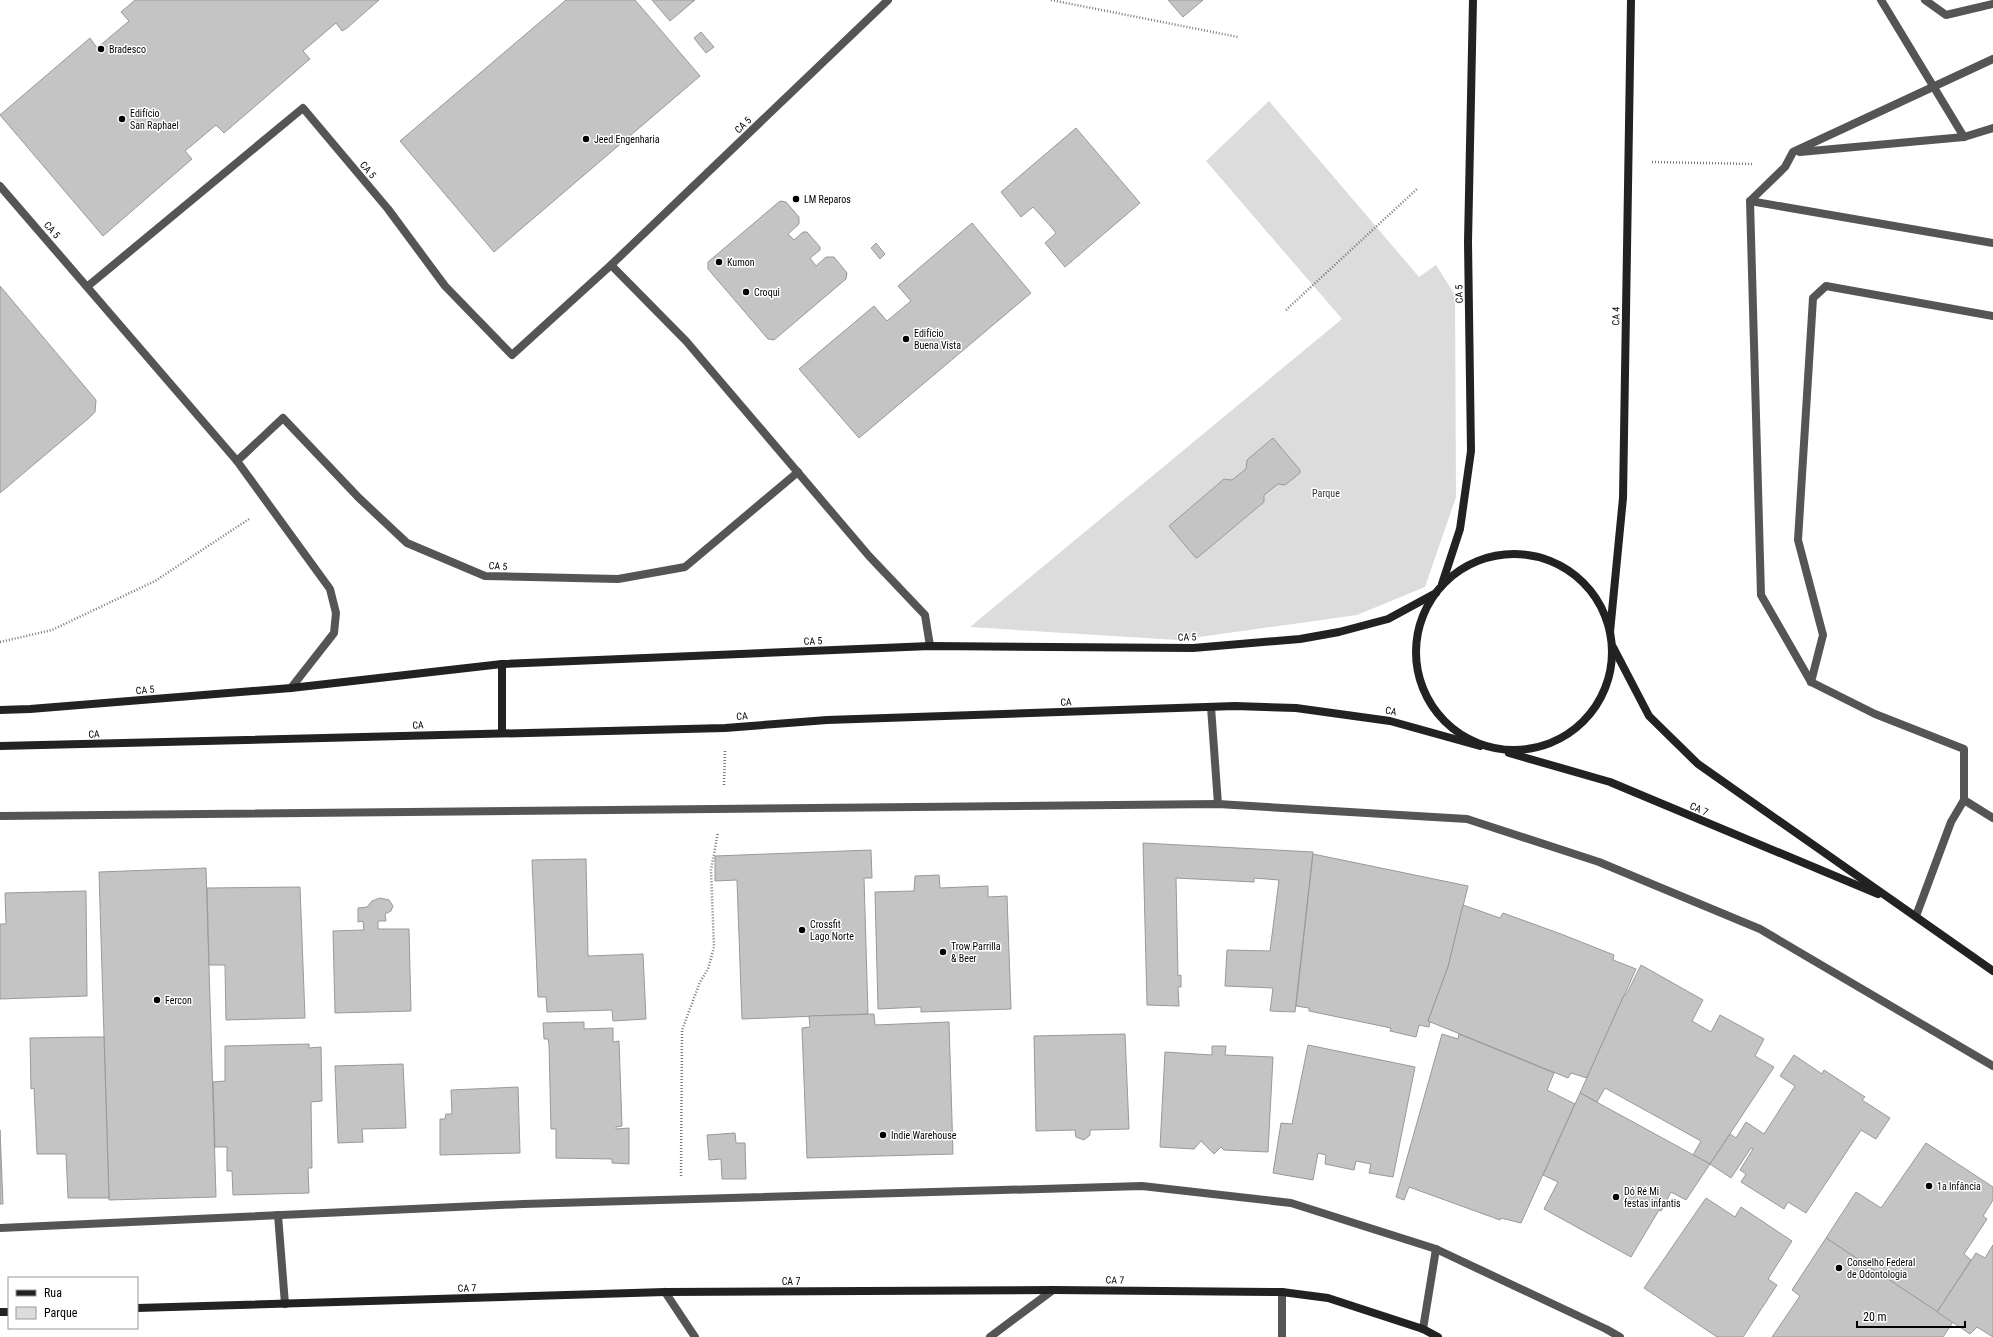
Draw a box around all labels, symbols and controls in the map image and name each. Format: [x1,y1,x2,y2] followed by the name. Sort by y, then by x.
[96,44,106,54] marker: Bradesco
[109,44,146,55] place label: Bradesco
[130,108,179,131] place label: Edifício San Raphael
[117,114,127,124] marker: Edifício San Raphael
[732,115,754,135] street label: CA 5
[581,134,591,144] marker: Jeed Engenharia
[594,134,660,145] place label: Jeed Engenharia
[358,159,378,181] street label: CA 5
[791,194,801,204] marker: LM Reparos
[804,194,851,205] place label: LM Reparos
[42,219,62,241] street label: CA 5
[714,257,724,267] marker: Kumon
[727,257,755,268] place label: Kumon
[1453,285,1465,303] street label: CA 5
[741,287,751,297] marker: Croqui
[754,287,780,298] place label: Croqui
[1610,307,1622,325] street label: CA 4
[914,328,961,351] place label: Edifício Buena Vista
[901,334,911,344] marker: Edifício Buena Vista
[1312,488,1340,499] park label: Parque
[488,560,508,572] street label: CA 5
[1178,631,1196,643] street label: CA 5
[803,635,823,647] street label: CA 5
[135,684,155,696] street label: CA 5
[1060,696,1072,708] street label: CA
[1384,705,1398,718] street label: CA
[736,710,748,722] street label: CA
[412,719,424,731] street label: CA
[88,728,100,740] street label: CA
[1688,800,1710,818] street label: CA 7
[810,919,854,942] place label: Crossfit Lago Norte
[797,925,807,935] marker: Crossfit Lago Norte
[951,941,1001,964] place label: Trow Parrilla & Beer
[938,947,948,957] marker: Trow Parrilla & Beer
[152,995,162,1005] marker: Fercon
[165,995,192,1006] place label: Fercon
[878,1130,888,1140] marker: Indie Warehouse
[891,1130,957,1141] place label: Indie Warehouse
[1924,1181,1934,1191] marker: 1a Infância
[1937,1181,1981,1192] place label: 1a Infância
[1624,1186,1681,1209] place label: Dó Ré Mi festas infantis
[1611,1192,1621,1202] marker: Dó Ré Mi festas infantis
[1847,1257,1915,1280] place label: Conselho Federal de Odontologia
[1834,1263,1844,1273] marker: Conselho Federal de Odontologia
[1106,1274,1124,1286] street label: CA 7
[782,1276,800,1287] street label: CA 7
[8,1277,138,1329] legend
[457,1282,477,1294] street label: CA 7
[44,1286,62,1300] text: Rua
[1857,1303,1965,1329] scale bar
[44,1306,78,1320] text: Parque
[1863,1310,1887,1324] text: 20 m

